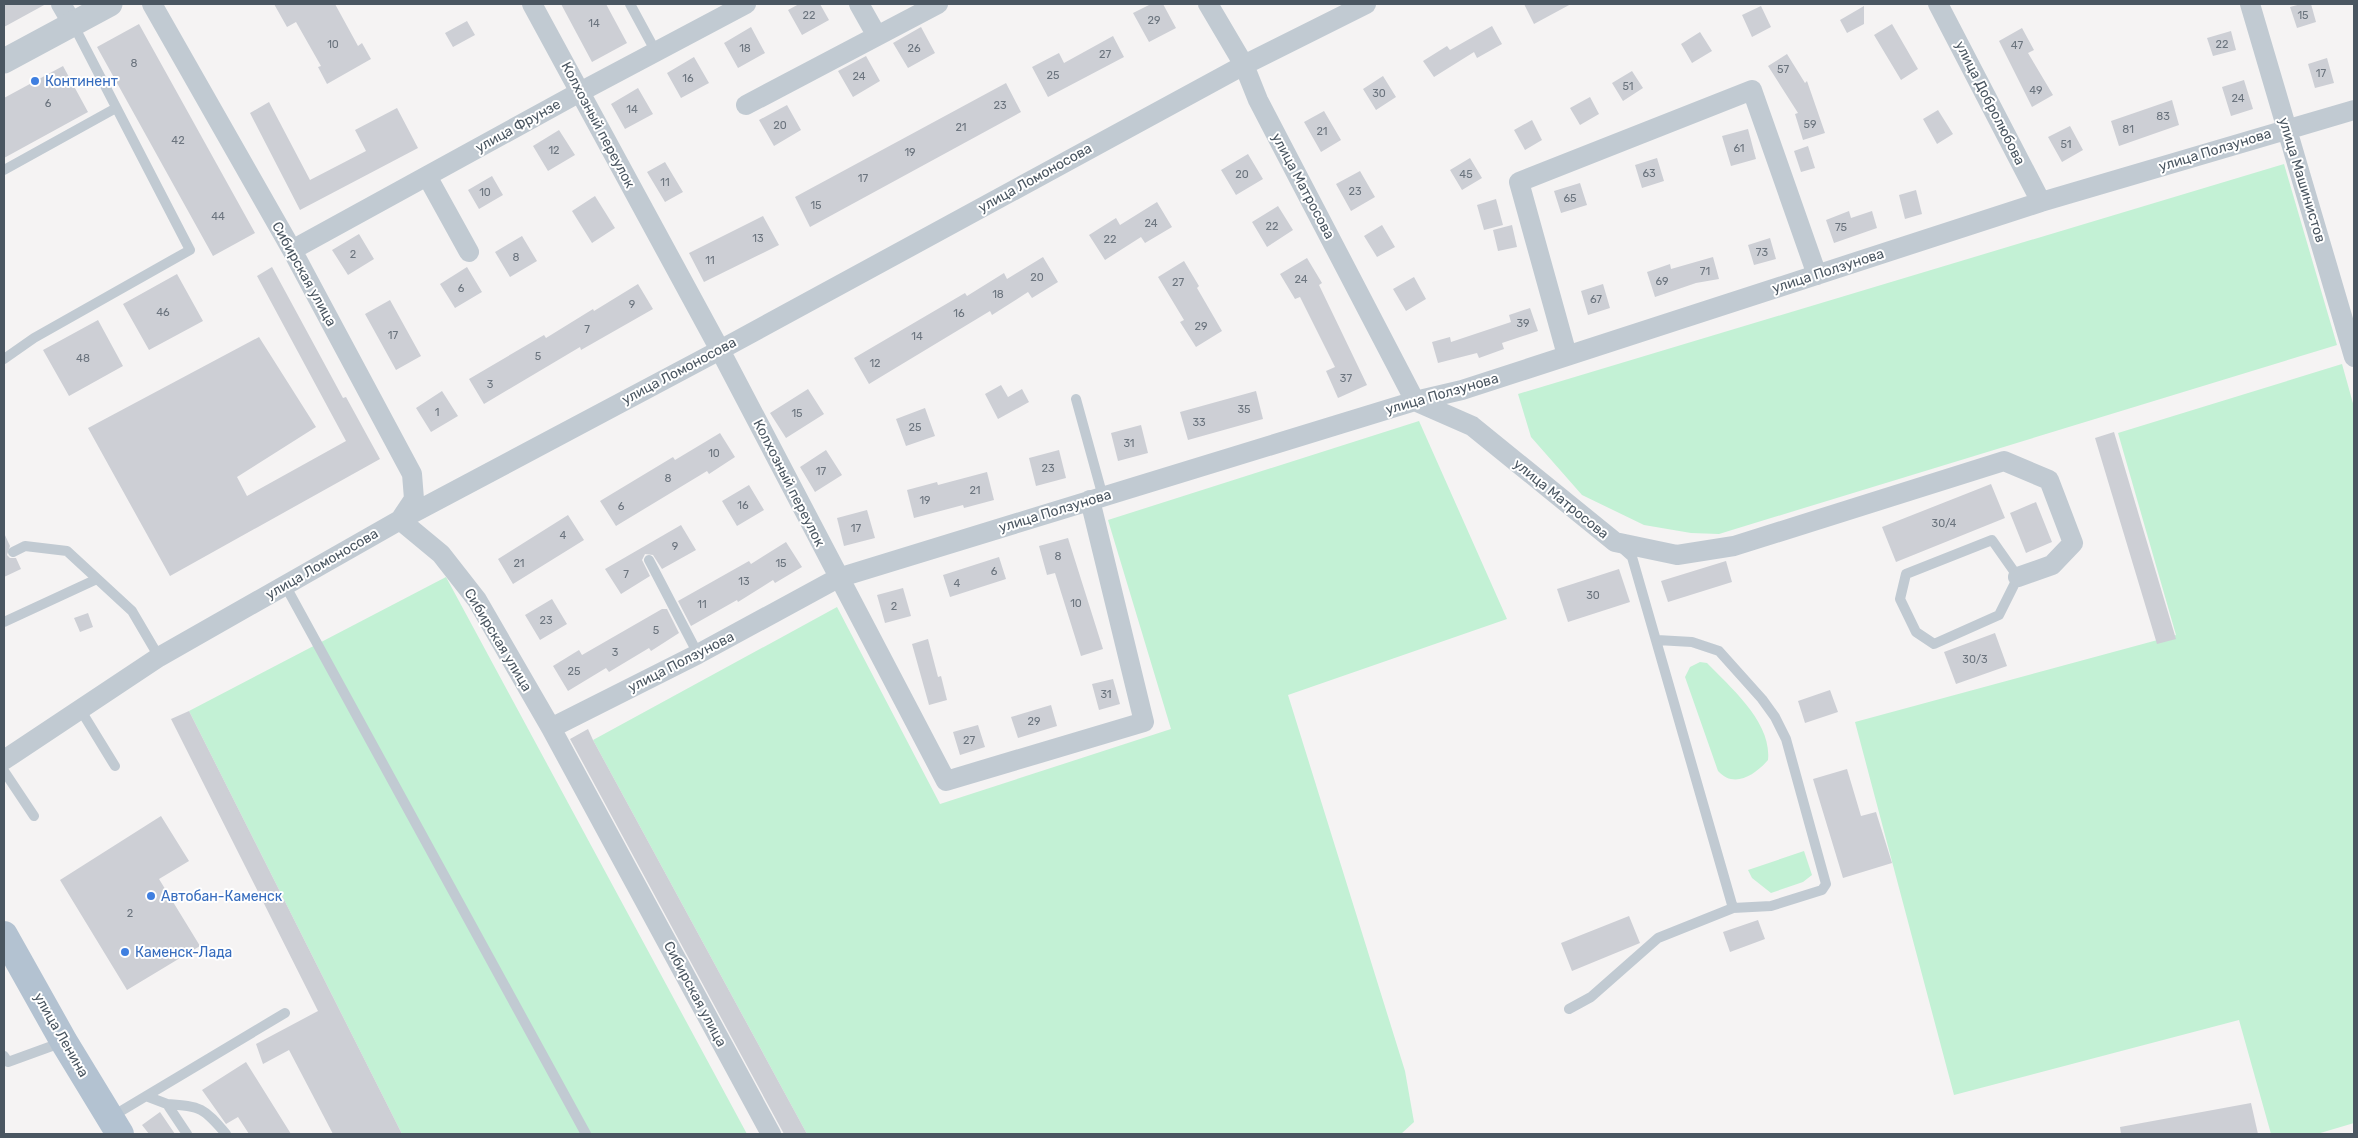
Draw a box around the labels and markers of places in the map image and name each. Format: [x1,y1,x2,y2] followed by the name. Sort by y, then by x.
[45,73,118,90] place label: Континент
[29,75,41,87] marker: Континент
[161,888,283,905] place label: Автобан-Каменск
[145,890,157,902] marker: Автобан-Каменск
[135,944,232,961] place label: Каменск-Лада
[119,946,131,958] marker: Каменск-Лада

